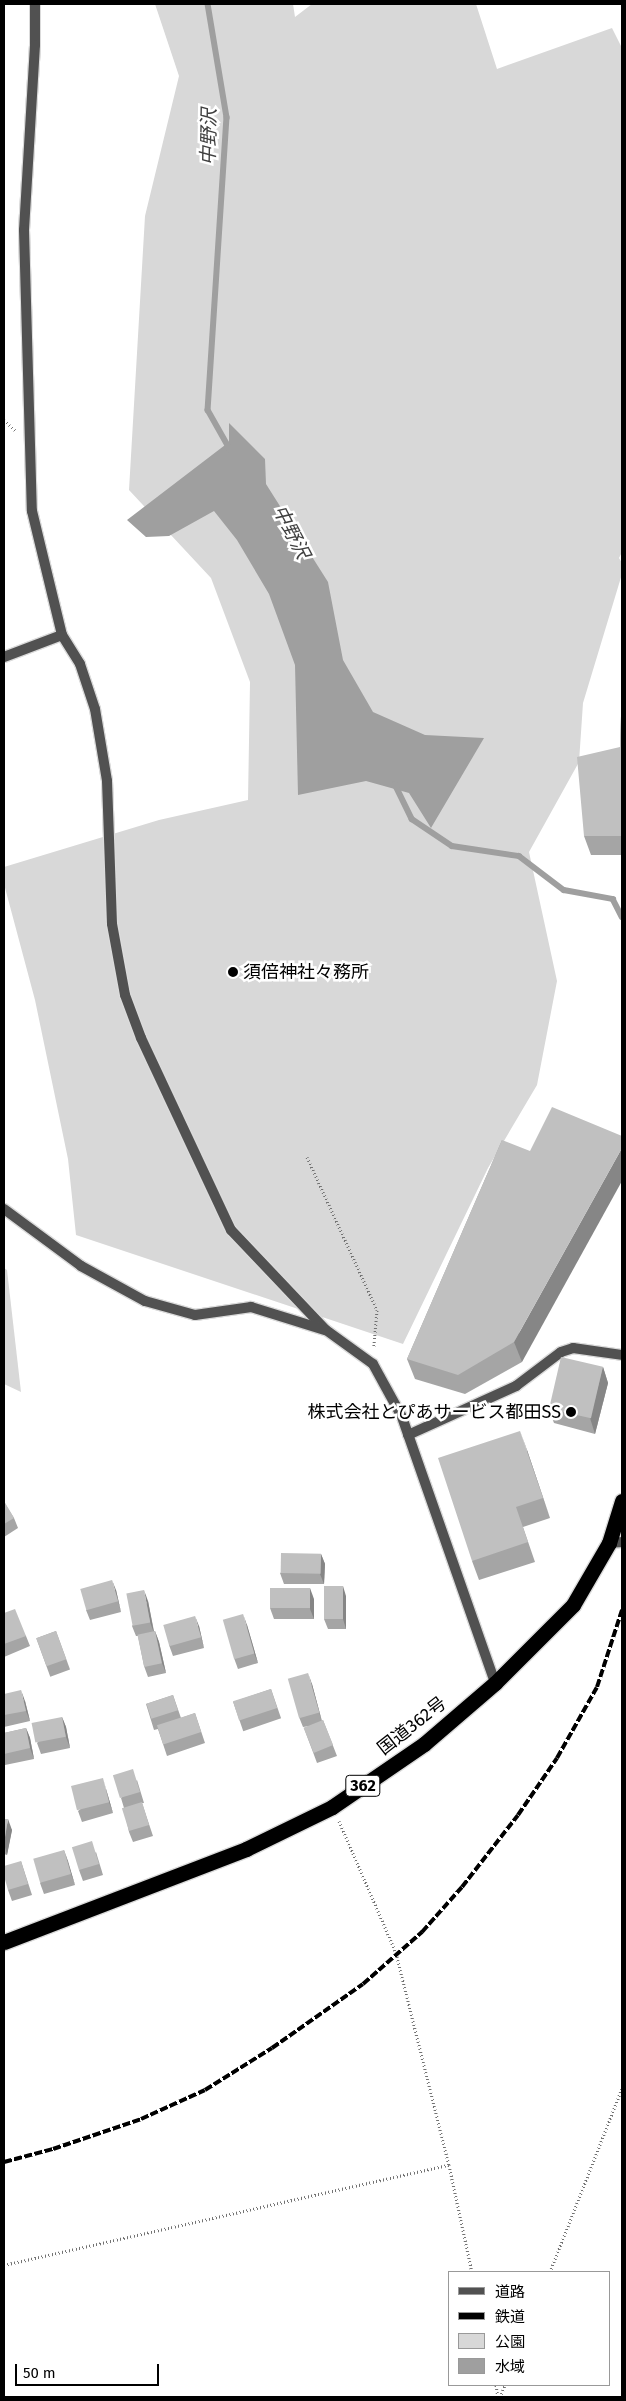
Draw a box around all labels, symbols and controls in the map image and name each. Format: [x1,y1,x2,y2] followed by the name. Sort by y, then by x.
[197,108,221,166] water label: 中野沢
[268,501,314,563] water label: 中野沢
[243,961,369,983] place label: 須倍神社々務所
[227,966,239,978] marker: 須倍神社々務所
[308,1401,561,1423] place label: 株式会社とぴあサービス都田SS
[565,1406,577,1418] marker: 株式会社とぴあサービス都田SS
[373,1692,451,1760] street label: 国道362号
[344,1772,382,1800] road number: 362
[448,2271,611,2386] legend
[495,2283,525,2301] text: 道路
[495,2308,525,2326] text: 鉄道
[495,2333,525,2351] text: 公園
[18,2354,161,2386] scale bar
[495,2358,525,2376] text: 水域
[23,2364,56,2382] text: 50 m

